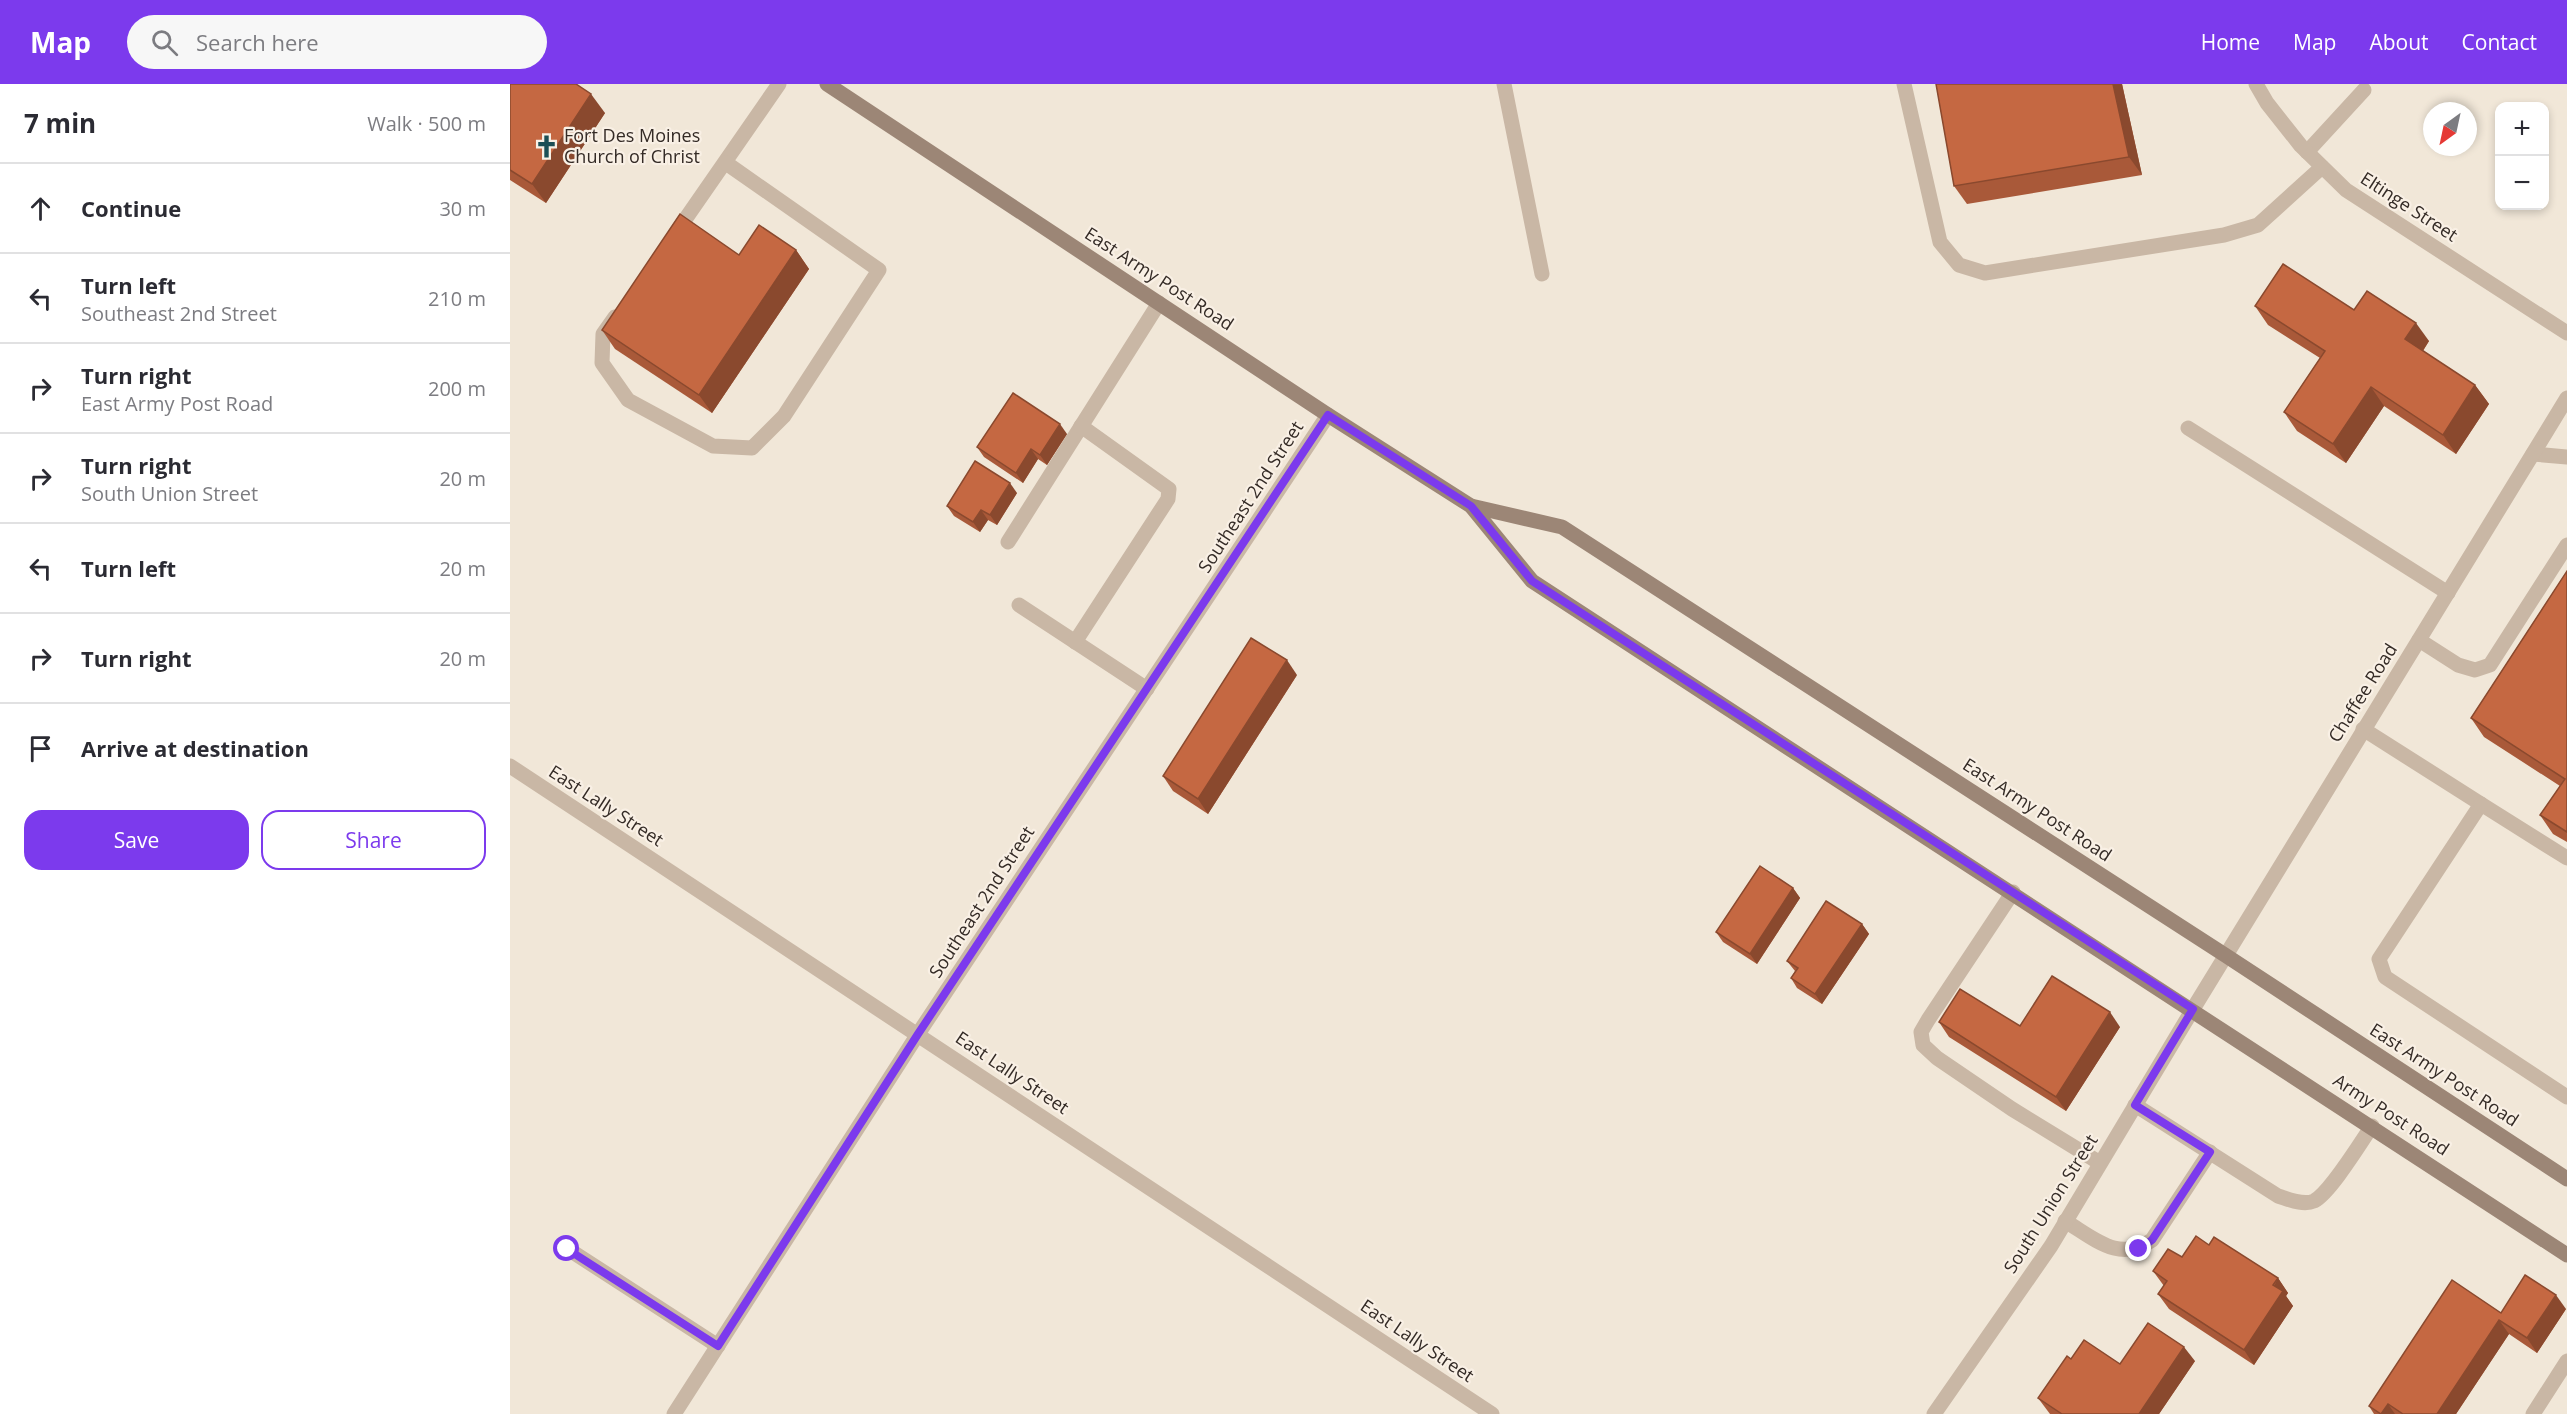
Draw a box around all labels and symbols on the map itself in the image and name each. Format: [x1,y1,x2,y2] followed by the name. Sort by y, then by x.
[2423,102,2477,156] north arrow
[564,123,700,168] place label: Fort Des Moines Church of Christ
[533,133,559,159] church icon: Fort Des Moines Church of Christ
[2356,166,2463,247] street label: Eltinge Street
[1080,221,1239,335] street label: East Army Post Road
[1192,416,1308,577] street label: Southeast 2nd Street
[2322,638,2402,746] street label: Chaffee Road
[1958,752,2117,866] street label: East Army Post Road
[545,759,668,851] street label: East Lally Street
[923,821,1039,982] street label: Southeast 2nd Street
[2366,1019,2522,1131] street label: East Army Post Road
[951,1025,1074,1119] street label: East Lally Street
[2329,1070,2453,1160] street label: Army Post Road
[1998,1130,2103,1277] street label: South Union Street
[553,1235,579,1261] route start
[2125,1235,2151,1261] route end
[1356,1293,1479,1387] street label: East Lally Street

